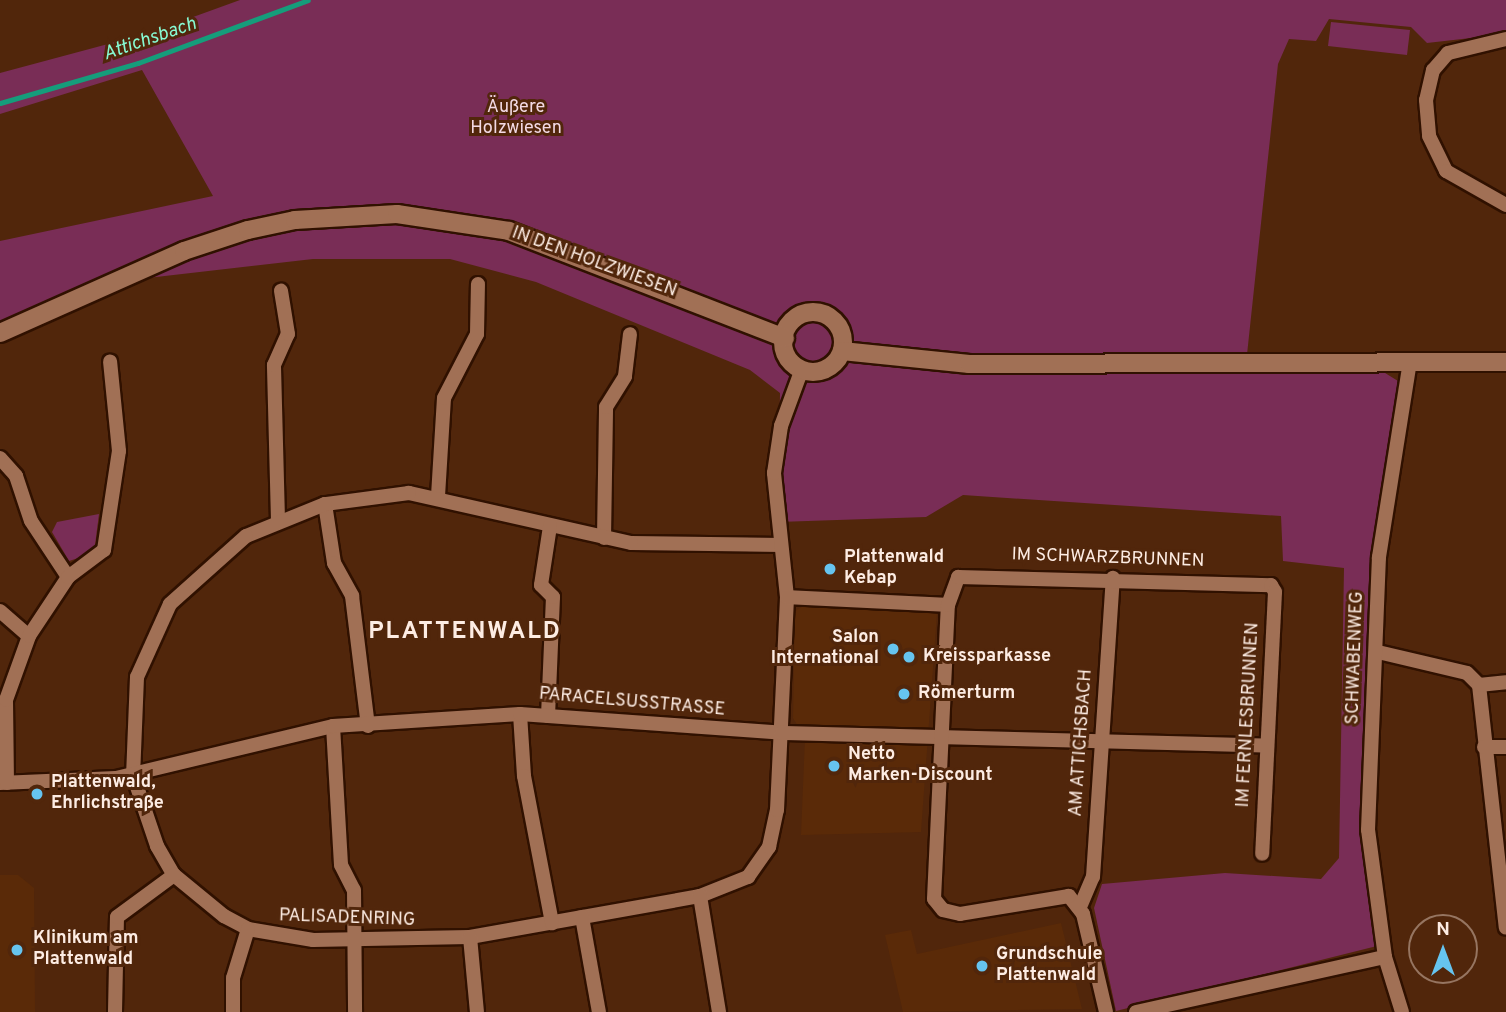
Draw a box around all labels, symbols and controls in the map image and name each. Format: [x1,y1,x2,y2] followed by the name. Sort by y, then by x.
[100,13,200,67] water label: Attichsbach
[470,98,562,140] park label: Äußere Holzwiesen
[508,223,680,303] street label: IN DEN HOLZWIESEN
[1011,545,1205,573] street label: IM SCHWARZBRUNNEN
[844,548,944,590] place label: Plattenwald Kebap
[822,561,838,577] marker: Plattenwald Kebap
[1343,591,1369,725] street label: SCHWABENWEG
[370,619,560,647] district label: PLATTENWALD
[1233,622,1265,808] street label: IM FERNLESBRUNNEN
[771,628,879,670] place label: Salon International
[885,641,901,657] marker: Salon International
[923,646,1051,668] place label: Kreissparkasse
[901,649,917,665] marker: Kreissparkasse
[1066,668,1098,818] street label: AM ATTICHSBACH
[918,683,1015,705] place label: Römerturm
[538,684,726,722] street label: PARACELSUSSTRASSE
[896,686,912,702] marker: Römerturm
[848,745,992,788] place label: Netto Marken-Discount
[826,758,842,774] marker: Netto Marken-Discount
[51,773,164,816] place label: Plattenwald, Ehrlichstraße
[29,786,45,802] marker: Plattenwald, Ehrlichstraße
[279,906,415,932] street label: PALISADENRING
[1408,914,1478,984] north arrow
[1436,918,1450,942] text: N
[33,929,138,972] place label: Klinikum am Plattenwald
[7,940,27,960] marker: Klinikum am Plattenwald
[996,945,1103,988] place label: Grundschule Plattenwald
[974,958,990,974] marker: Grundschule Plattenwald

